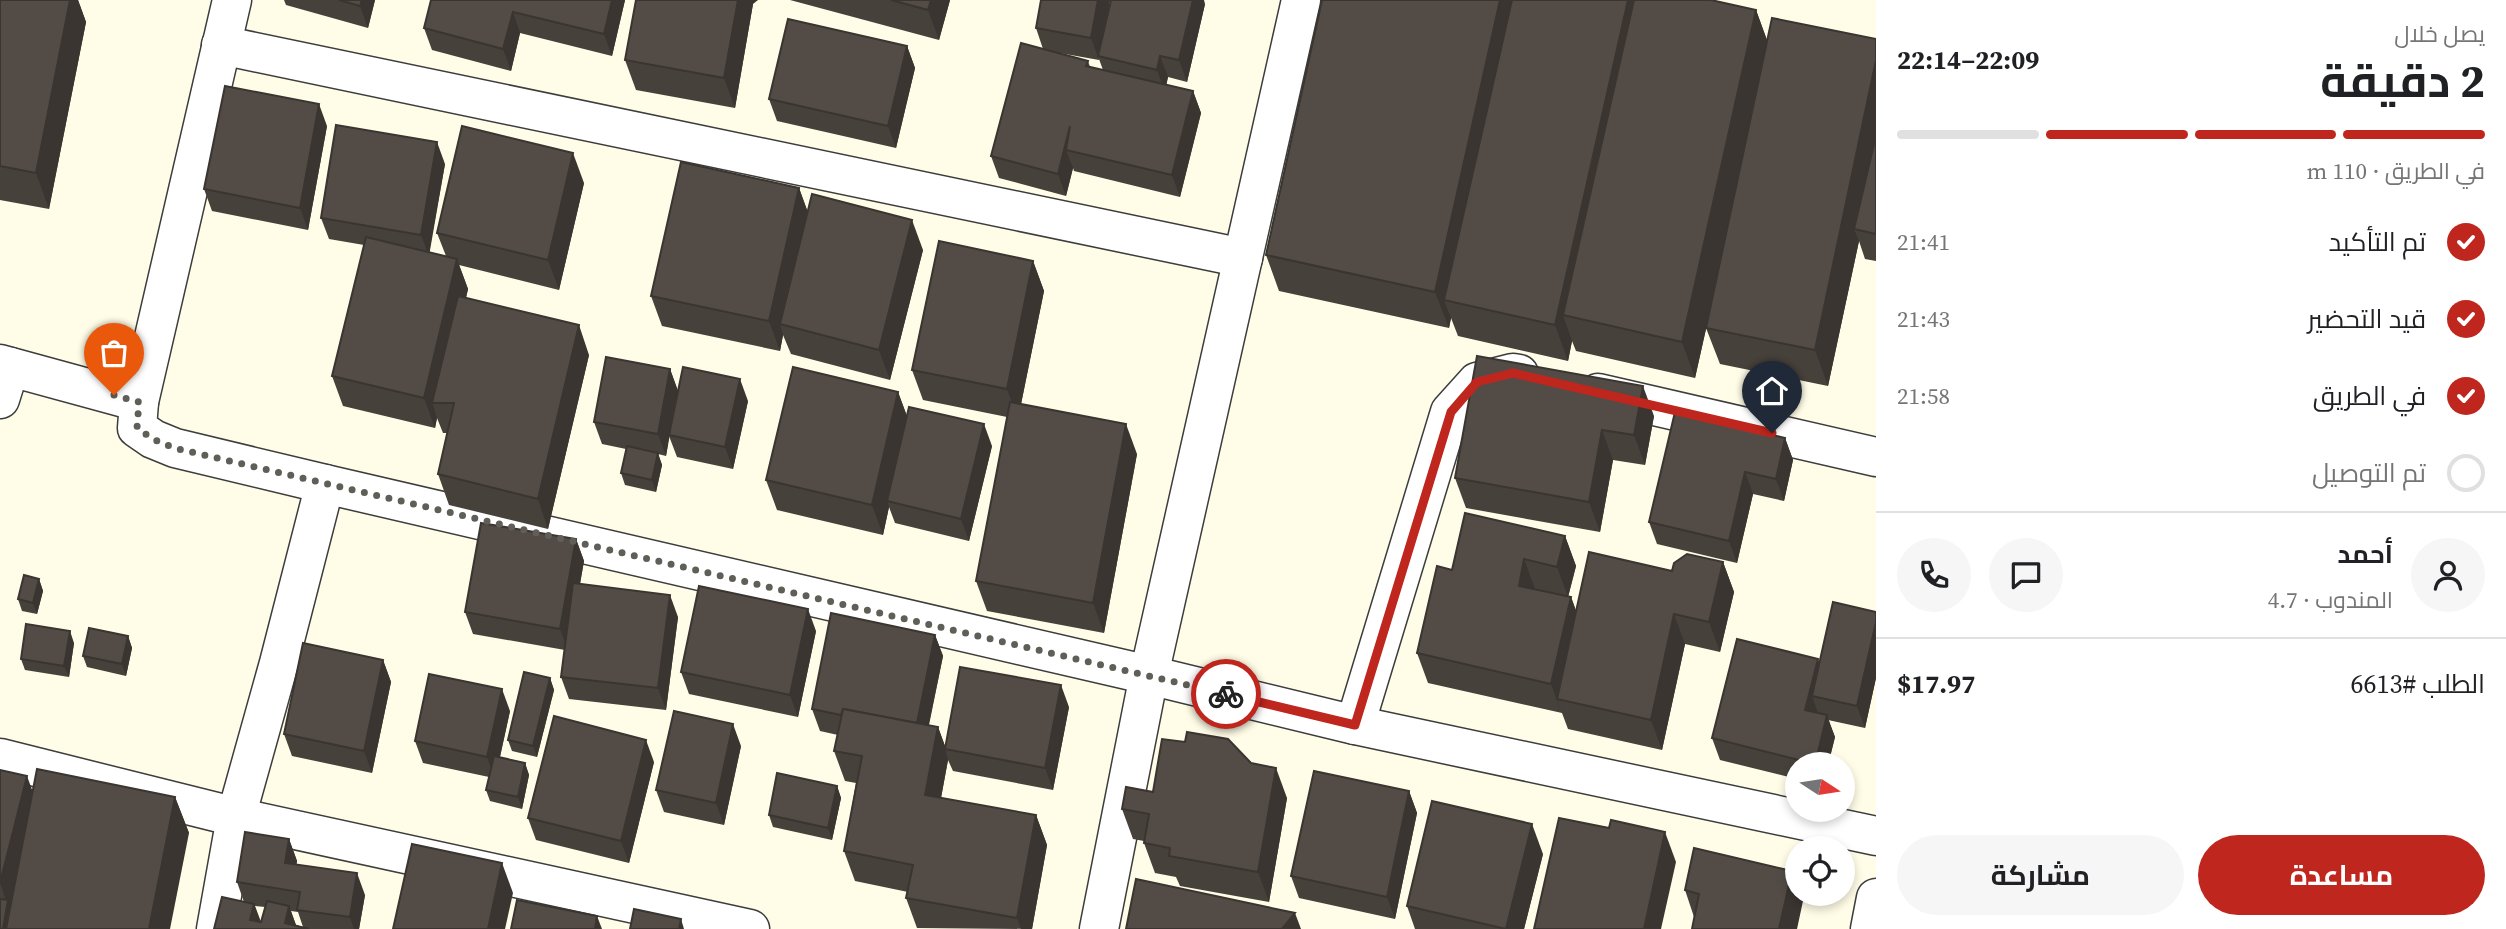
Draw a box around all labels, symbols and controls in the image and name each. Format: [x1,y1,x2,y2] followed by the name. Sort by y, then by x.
[2394,18,2485,50] text: يصل خلال
[1897,42,2039,78] text: 22:09–22:14
[2320,49,2485,112] text: 2 دقيقة
[2307,155,2485,187] text: في الطريق · 110 m
[2447,223,2485,261] icon: check
[2329,224,2426,260] text: تم التأكيد
[1897,226,1950,258] text: 21:41
[2447,300,2485,338] icon: check
[2308,301,2426,337] text: قيد التحضير
[1897,303,1950,335] text: 21:43
[84,323,144,395] pin
[95,334,133,372] icon: bag
[1742,361,1802,433] pin
[1753,372,1791,410] icon: home
[2447,377,2485,415] icon: check
[2313,378,2426,414] text: في الطريق
[1897,380,1950,412] text: 21:58
[2312,455,2426,491] text: تم التوصيل
[2337,536,2393,572] text: أحمد
[1897,538,1971,612] button: phone
[1989,538,2063,612] button: chat
[2411,538,2485,612] button: person
[2268,584,2393,616] text: المندوب · 4.7
[1191,659,1261,729] courier
[1897,666,1975,702] text: $17.97
[2350,666,2485,702] text: الطلب #6613
[1207,675,1245,713] icon: bike
[1785,752,1855,822] north arrow
[1785,752,1855,906] map controls
[1897,835,2184,915] button: مشاركة
[2198,835,2485,915] button: مساعدة
[1785,836,1855,906] button: locate

